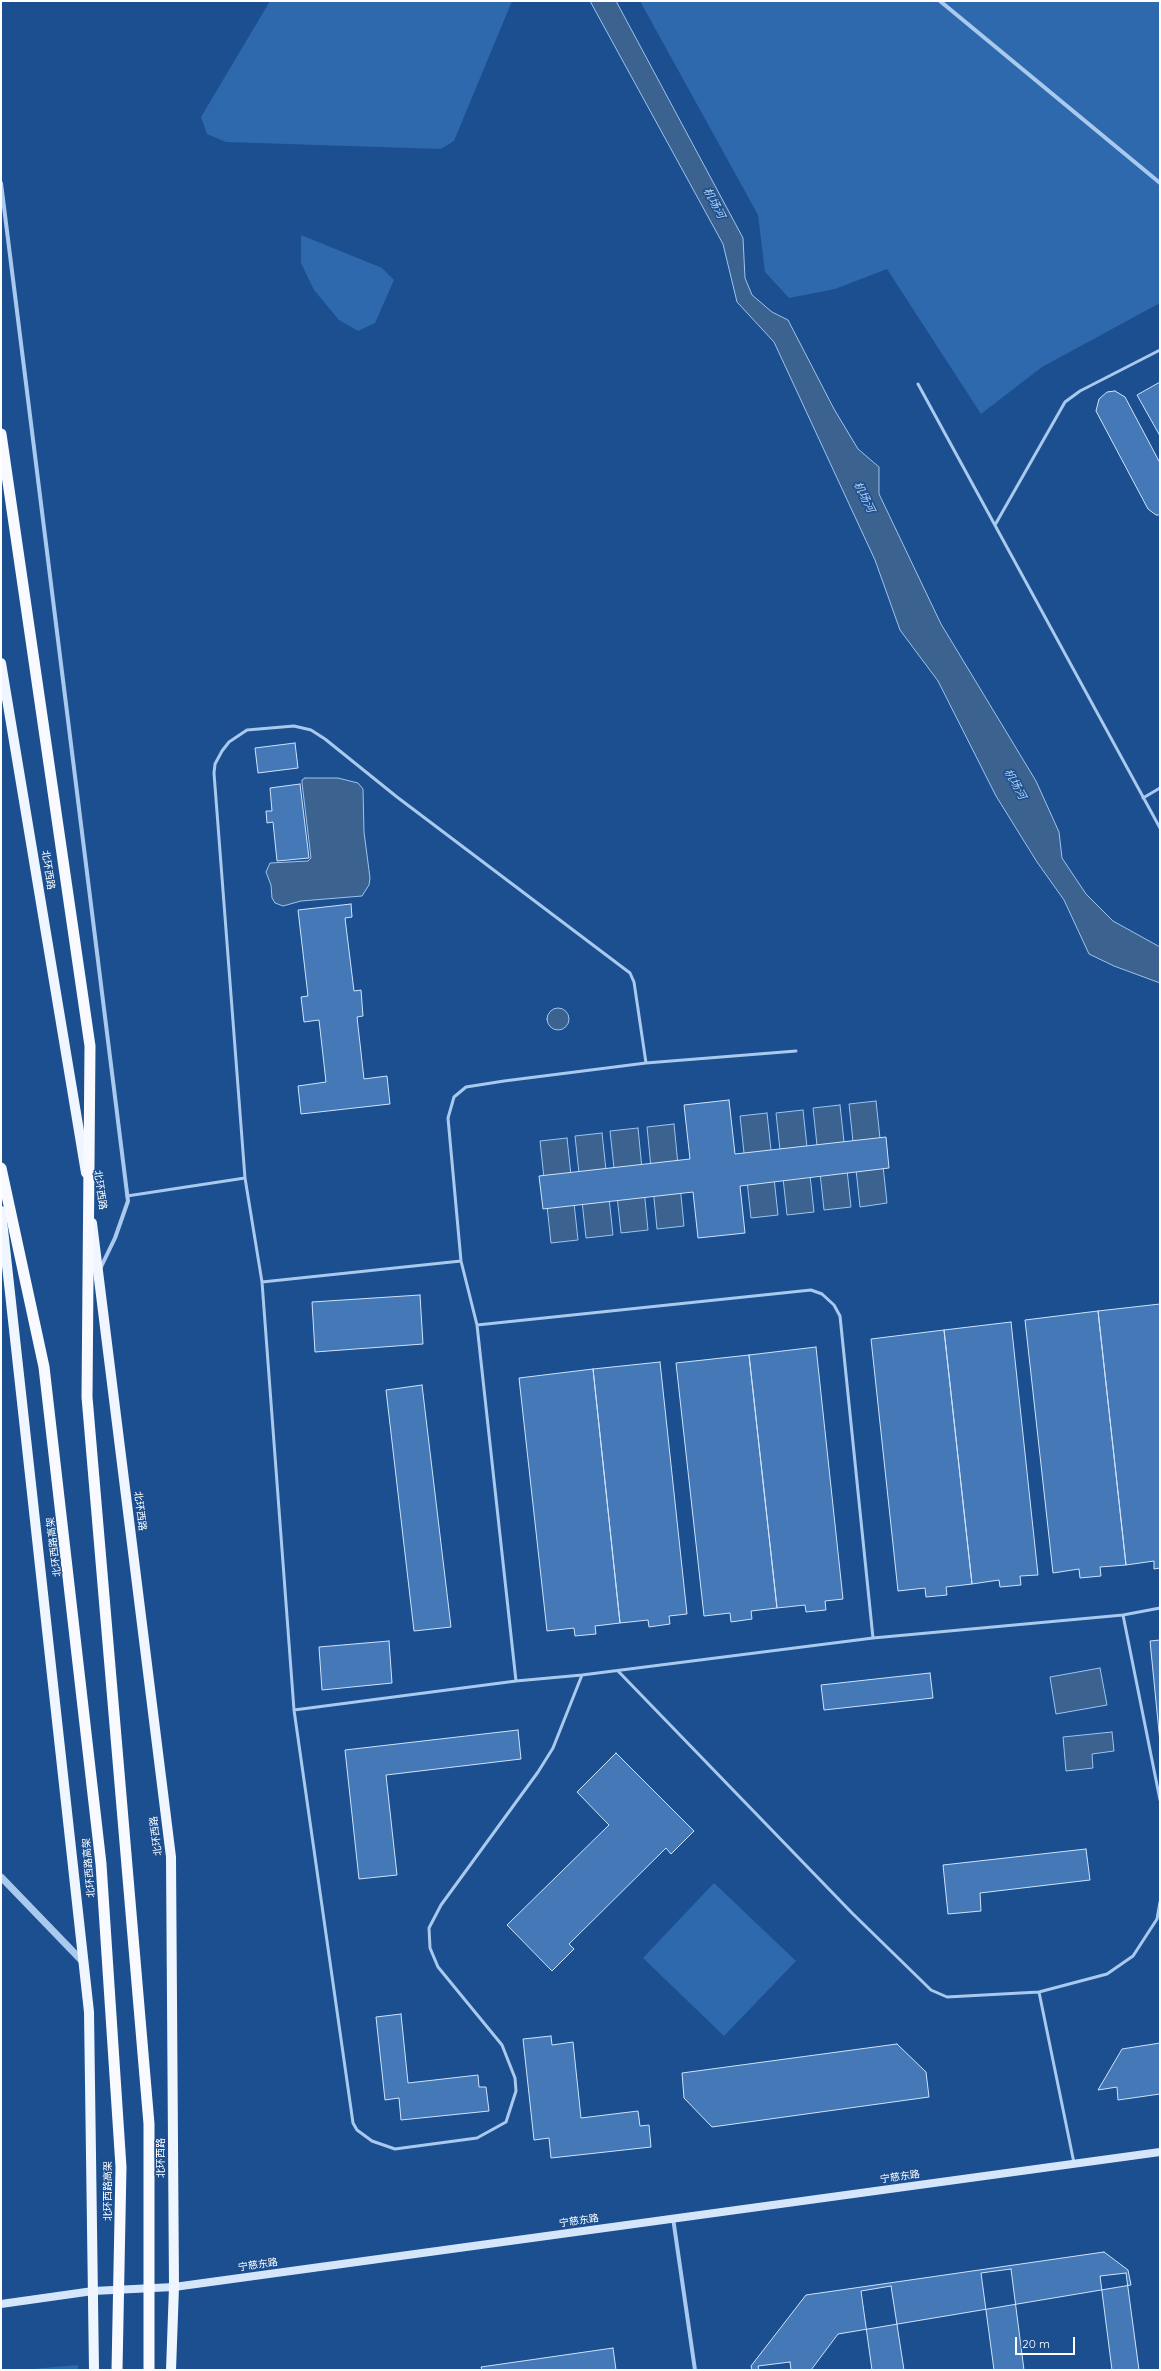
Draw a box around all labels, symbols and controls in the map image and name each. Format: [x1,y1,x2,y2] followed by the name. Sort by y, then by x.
[700,185,728,221] water label: 机场河
[851,479,877,515] water label: 机场河
[1001,766,1029,802] water label: 机场河
[39,849,57,891] street label: 北环西路
[91,1169,109,1211] street label: 北环西路
[132,1490,148,1532] street label: 北环西路
[44,1516,64,1578] street label: 北环西路高架
[148,1815,164,1857] street label: 北环西路
[80,1838,98,1898] street label: 北环西路高架
[155,2138,167,2178] street label: 北环西路
[102,2161,114,2221] street label: 北环西路高架
[879,2168,921,2186] street label: 宁慈东路
[558,2212,600,2230] street label: 宁慈东路
[237,2256,279,2274] street label: 宁慈东路
[1017,2329,1077,2355] scale bar
[1022,2336,1050,2351] text: 20 m

